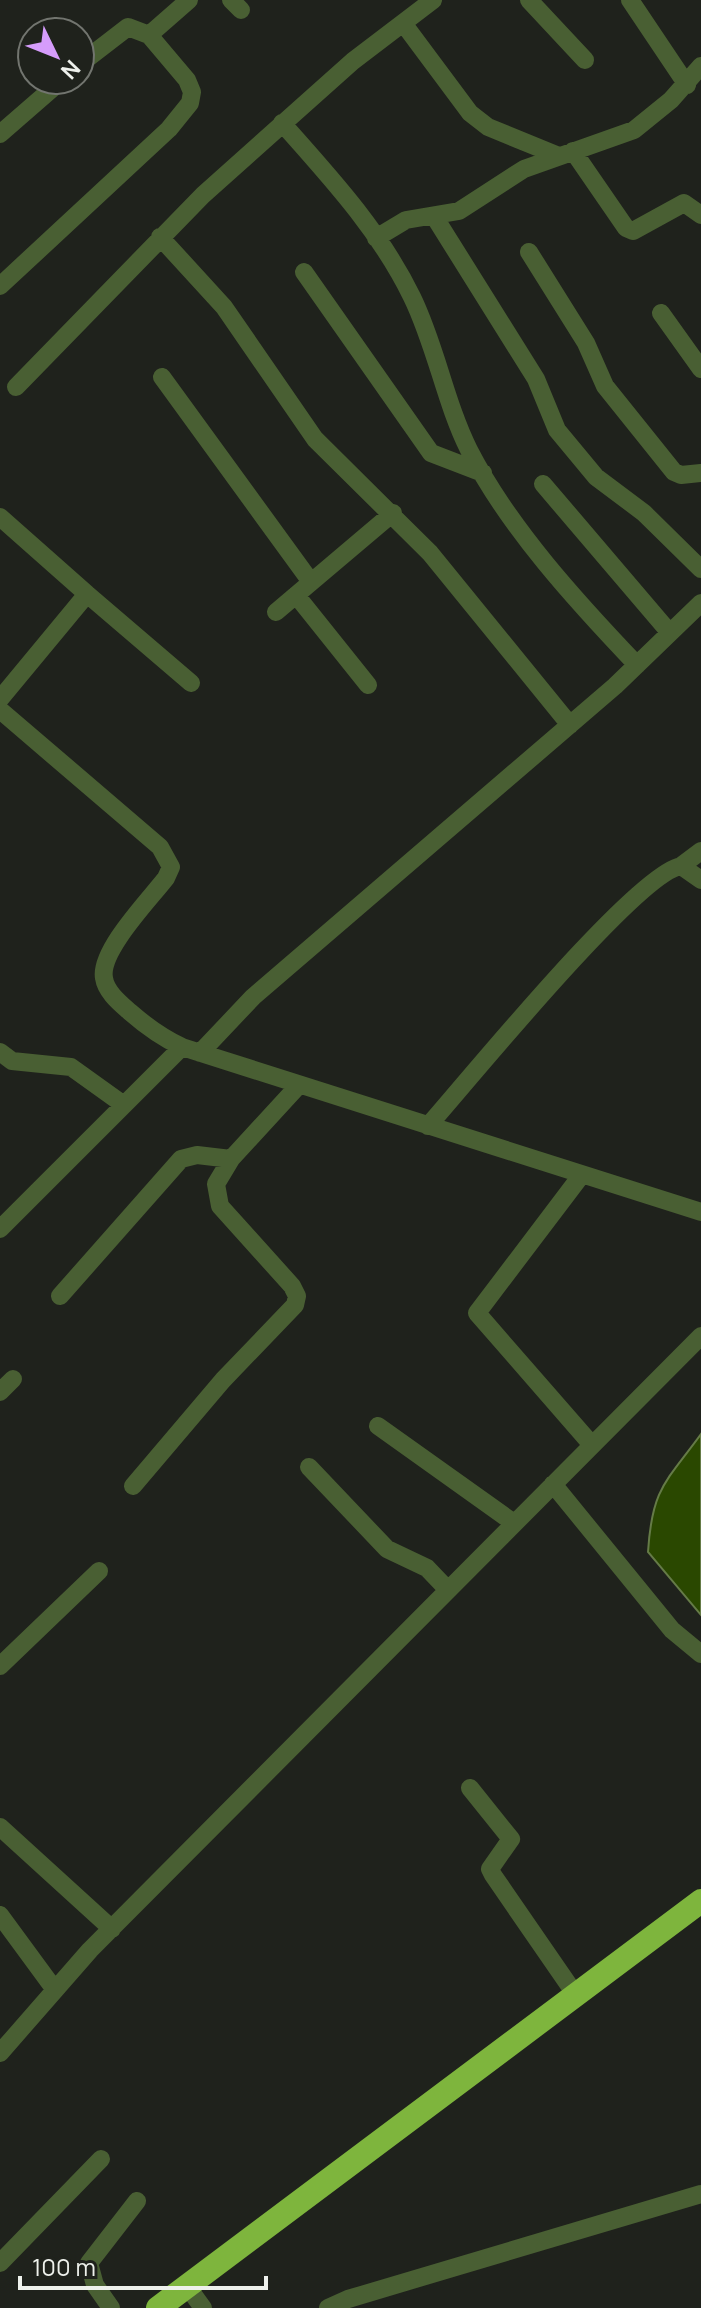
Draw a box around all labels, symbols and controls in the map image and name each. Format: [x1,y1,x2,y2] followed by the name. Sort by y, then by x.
[16,16,96,96] north arrow
[54,54,87,86] text: N
[20,2240,266,2290] scale bar
[32,2250,96,2283] text: 100 m

